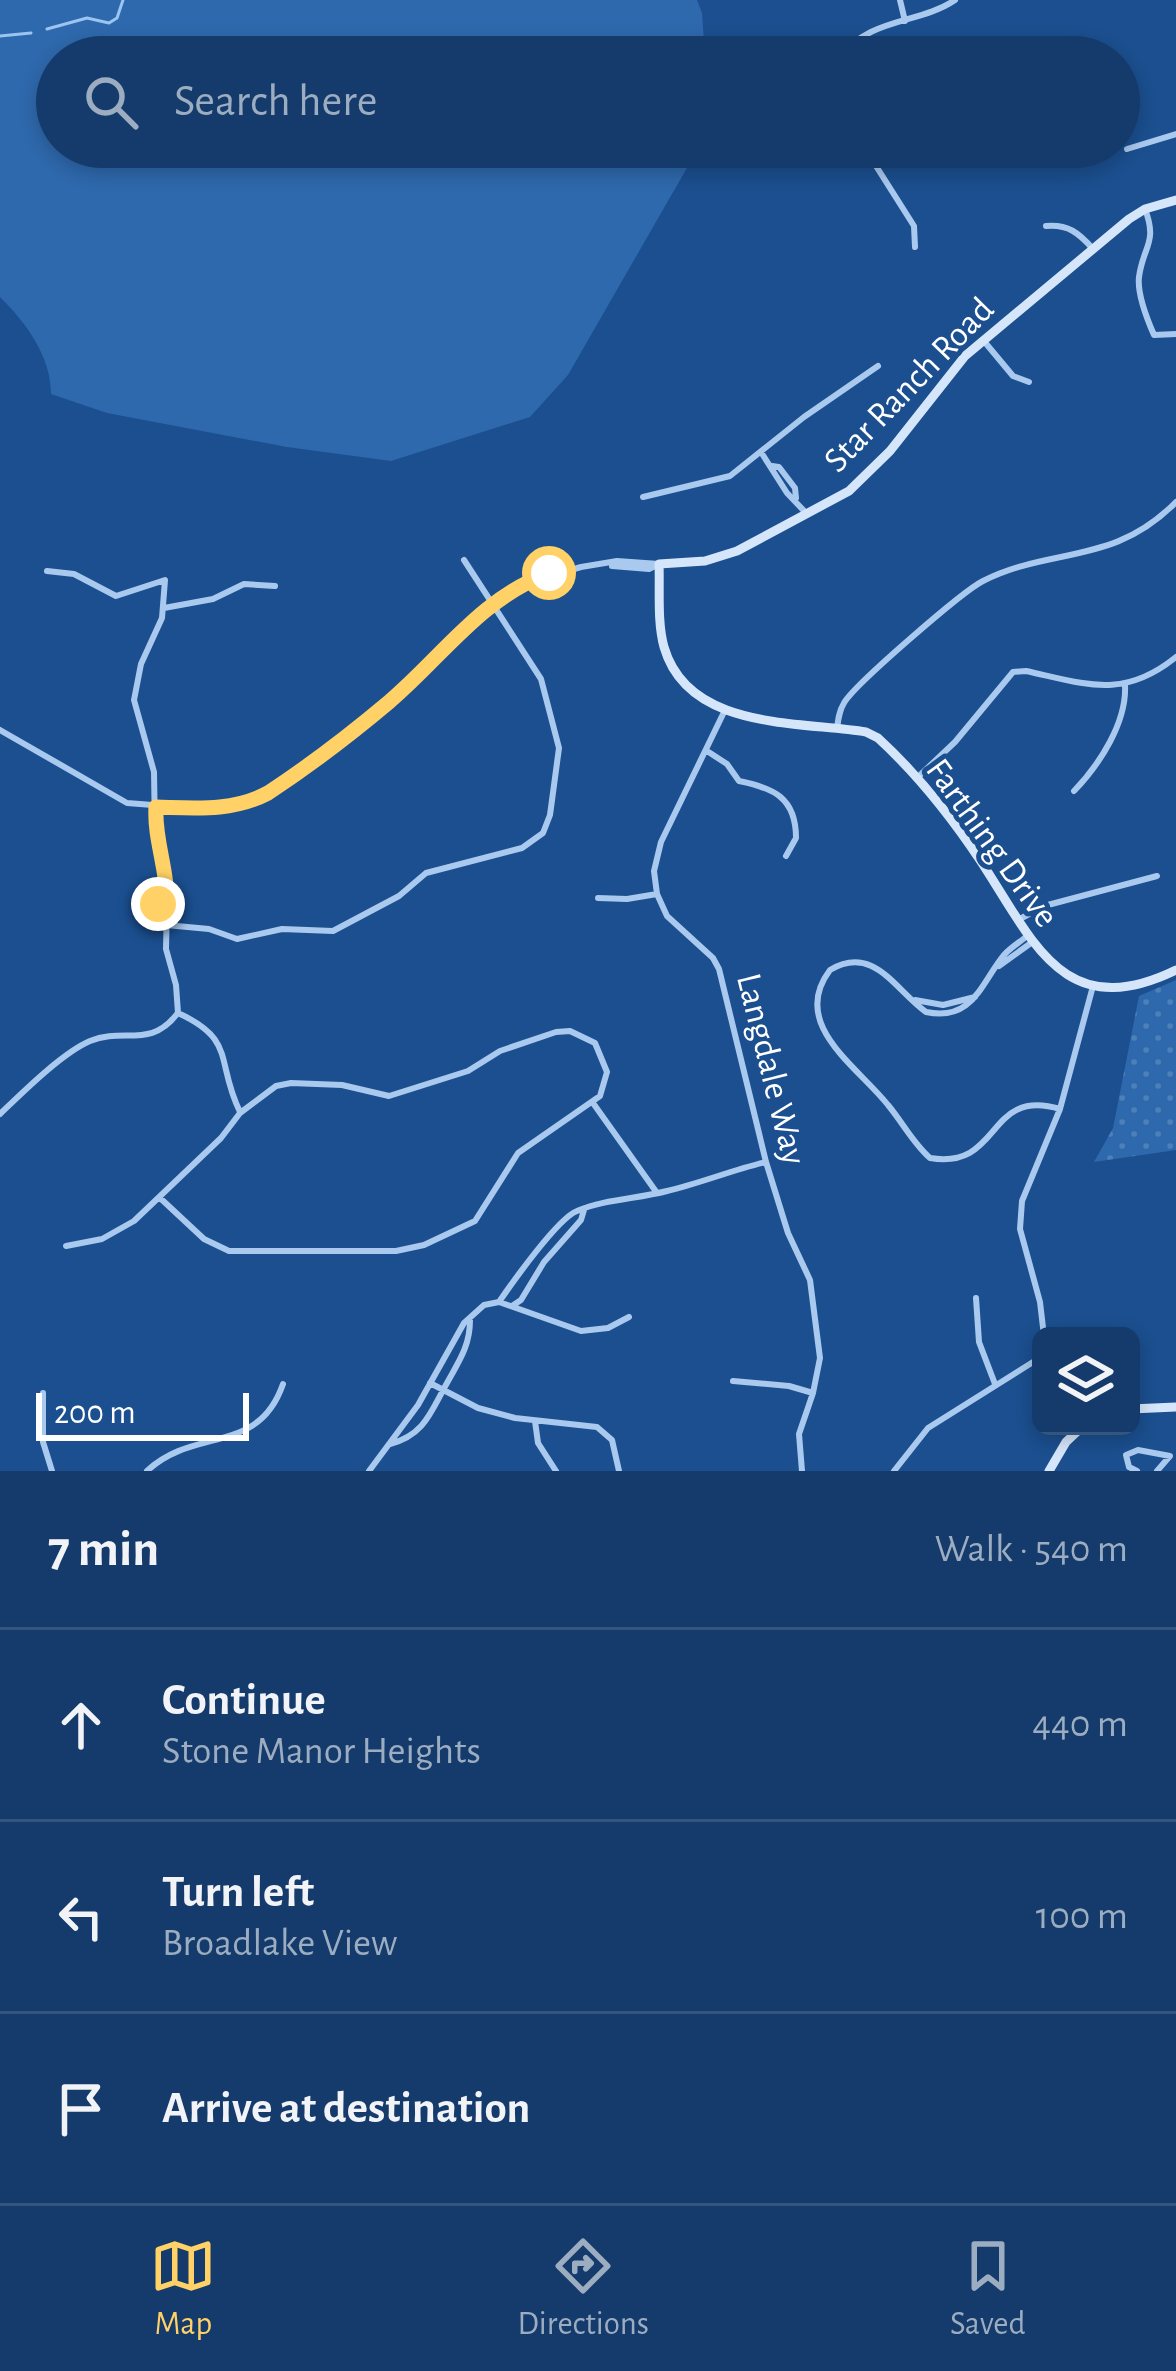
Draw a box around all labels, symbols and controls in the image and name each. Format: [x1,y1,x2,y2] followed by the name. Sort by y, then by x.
[36,36,1140,168] search box
[78,69,144,135] icon: search
[174,79,377,124] text: Search here
[817,291,1001,479] street label: Star Ranch Road
[522,546,576,600] route start
[919,752,1065,934] street label: Farthing Drive
[131,877,185,931] route end
[730,970,812,1168] street label: Langdale Way
[1032,1327,1140,1435] map controls
[1032,1327,1140,1435] button: layers
[36,1387,249,1440] scale bar
[54,1397,136,1430] text: 200 m
[48,1524,159,1575] text: 7 min
[935,1530,1128,1569] text: Walk · 540 m
[162,1678,326,1723] text: Continue
[48,1692,114,1758] icon: ahead
[1032,1705,1128,1744] text: 440 m
[162,1732,481,1771] text: Stone Manor Heights
[162,1870,314,1915] text: Turn left
[48,1884,114,1950] icon: left
[1036,1897,1128,1936] text: 100 m
[162,1924,397,1963] text: Broadlake View
[48,2076,114,2142] icon: arrive
[162,2086,530,2131] text: Arrive at destination
[150,2233,216,2345] tab: Map
[517,2233,649,2345] tab: Directions
[950,2233,1025,2345] tab: Saved

